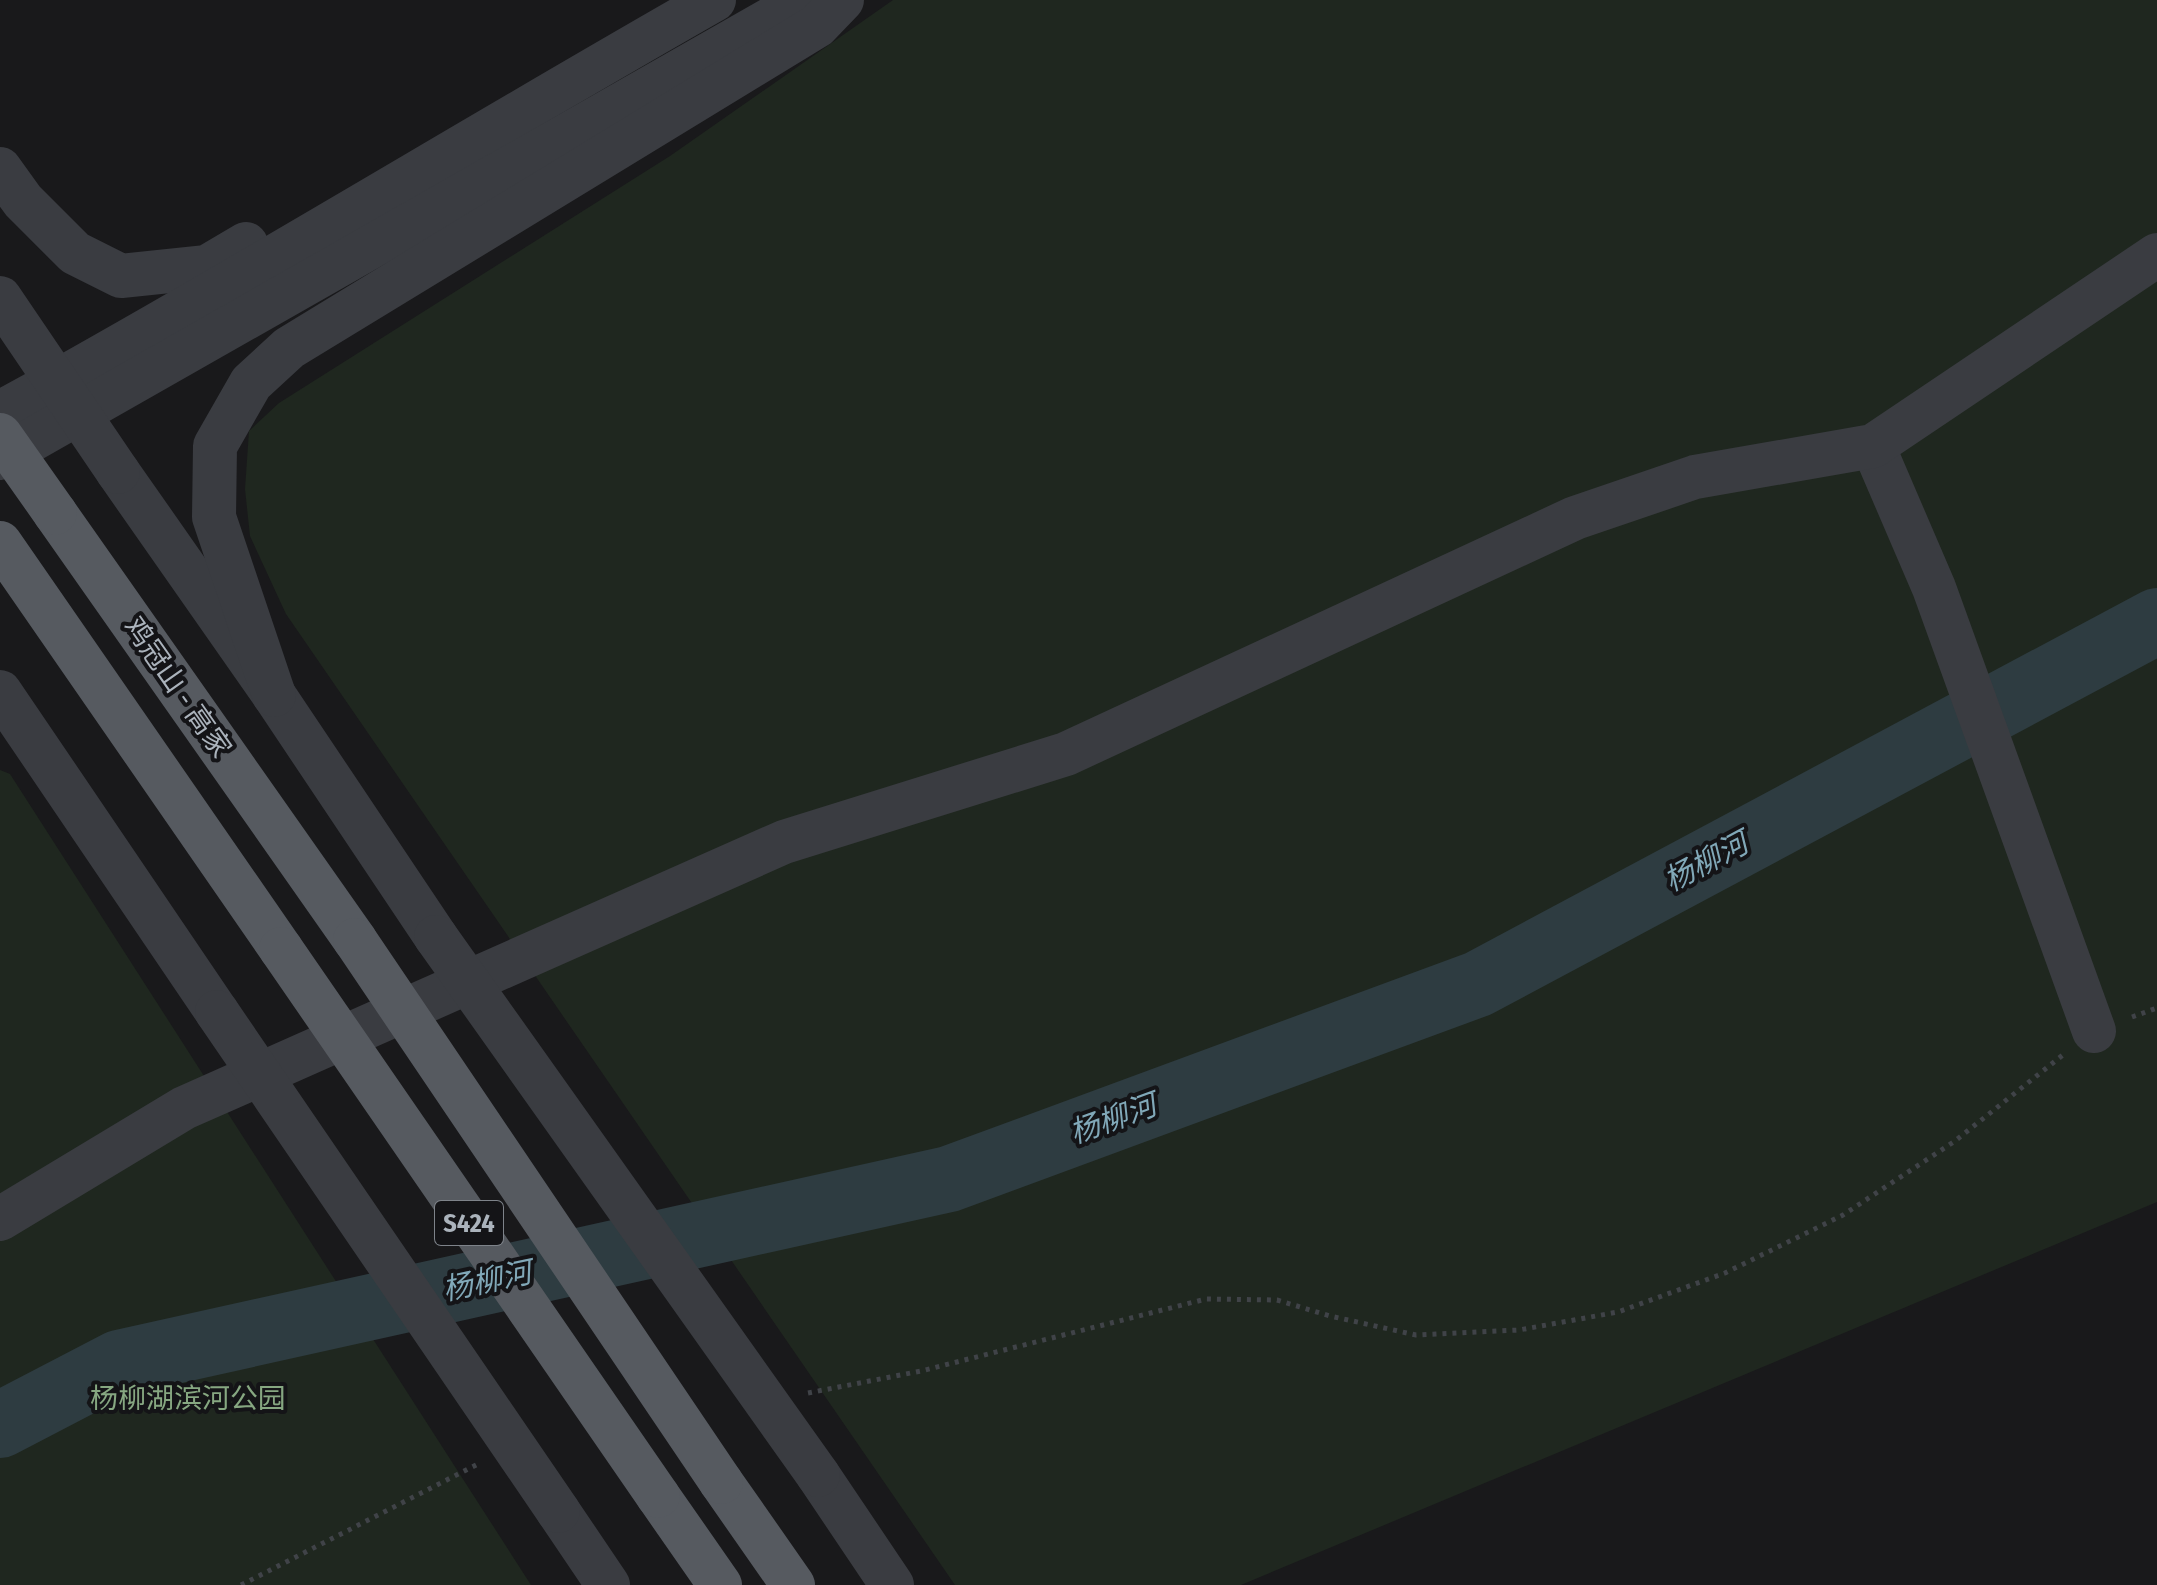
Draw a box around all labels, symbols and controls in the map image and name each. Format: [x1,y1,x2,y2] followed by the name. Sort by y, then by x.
[117,611,238,764] street label: 鸡冠山 - 高家
[1658,823,1759,899] water label: 杨柳河
[1065,1085,1166,1151] water label: 杨柳河
[435,1201,503,1245] road number: S424
[439,1253,540,1308] water label: 杨柳河
[90,1382,286,1415] park label: 杨柳湖滨河公园

